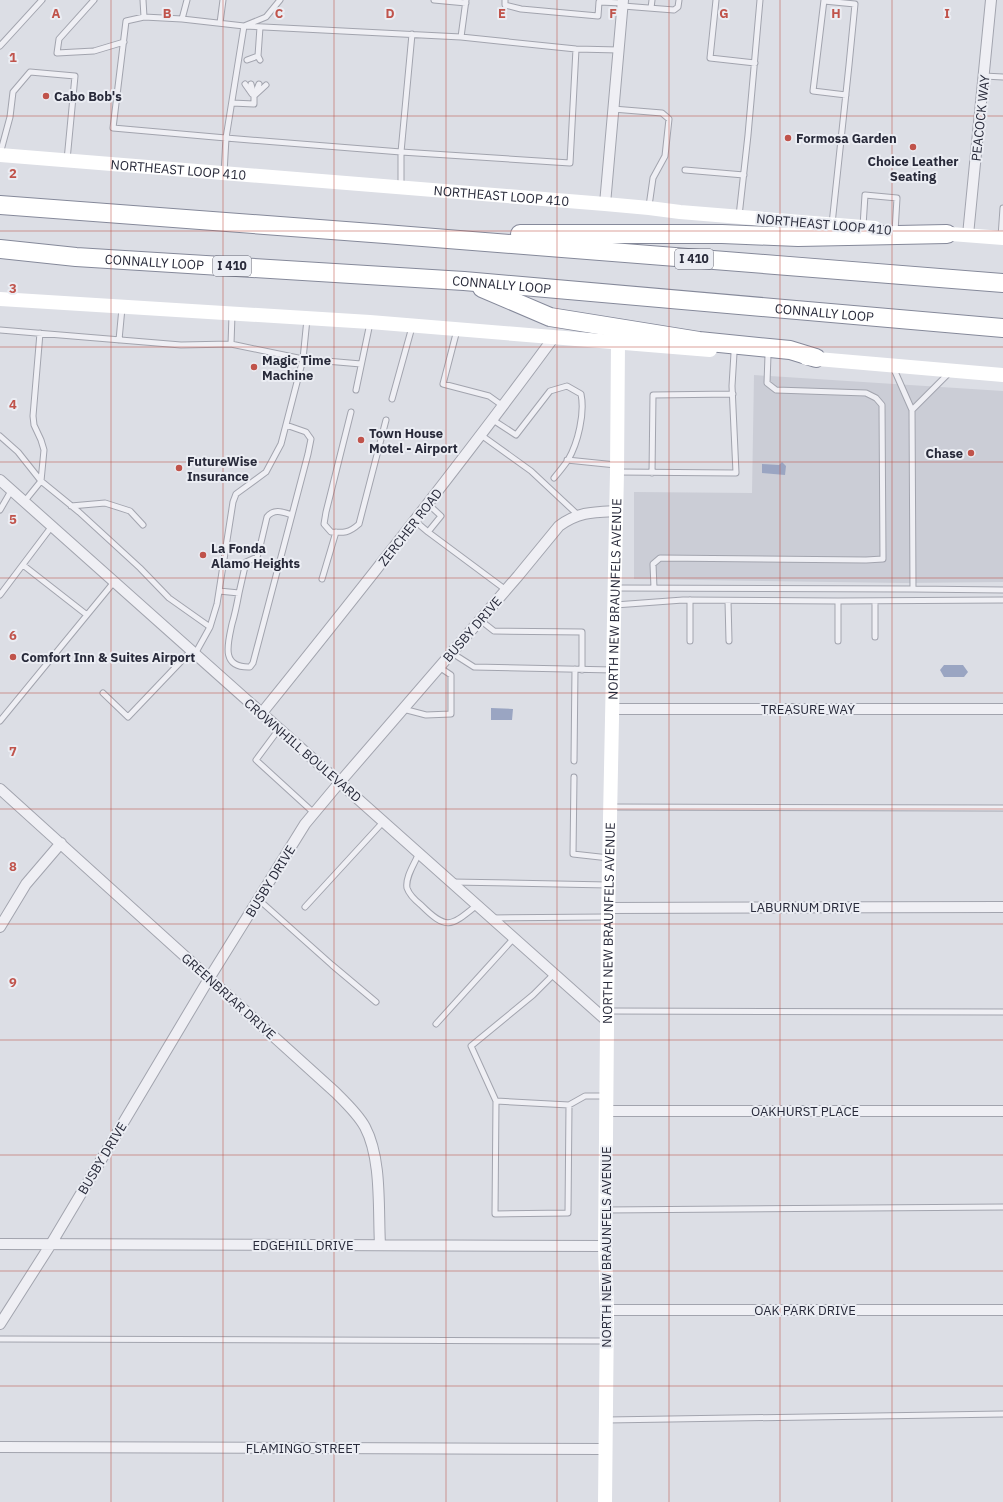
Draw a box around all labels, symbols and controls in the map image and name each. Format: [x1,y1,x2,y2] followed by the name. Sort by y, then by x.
[52,5,61,22] text: A
[163,5,172,22] text: B
[275,5,284,22] text: C
[385,5,395,22] text: D
[498,5,506,22] text: E
[609,5,617,22] text: F
[719,5,729,22] text: G
[831,5,841,22] text: H
[944,5,950,22] text: I
[9,49,17,66] text: 1
[967,74,994,162] street label: PEACOCK WAY
[54,88,122,105] place label: Cabo Bob's
[41,91,51,101] marker: Cabo Bob's
[796,130,897,147] place label: Formosa Garden
[783,133,793,143] marker: Formosa Garden
[908,142,918,152] marker: Choice Leather Seating
[868,153,958,185] place label: Choice Leather Seating
[110,156,247,184] street label: NORTHEAST LOOP 410
[9,165,17,182] text: 2
[433,182,570,210] street label: NORTHEAST LOOP 410
[756,210,892,239] street label: NORTHEAST LOOP 410
[675,249,713,269] road number: I 410
[104,251,205,274] street label: CONNALLY LOOP
[213,256,251,276] road number: I 410
[452,272,552,298] street label: CONNALLY LOOP
[9,280,17,297] text: 3
[774,300,875,326] street label: CONNALLY LOOP
[262,352,331,384] place label: Magic Time Machine
[249,362,259,372] marker: Magic Time Machine
[9,396,17,413] text: 4
[369,425,458,457] place label: Town House Motel - Airport
[356,435,366,445] marker: Town House Motel - Airport
[926,445,963,462] place label: Chase
[966,448,976,458] marker: Chase
[187,453,257,485] place label: FutureWise Insurance
[174,463,184,473] marker: FutureWise Insurance
[375,485,446,569] street label: ZERCHER ROAD
[604,498,625,700] street label: NORTH NEW BRAUNFELS AVENUE
[9,511,17,528] text: 5
[211,540,301,572] place label: La Fonda Alamo Heights
[198,550,208,560] marker: La Fonda Alamo Heights
[439,593,506,666] street label: BUSBY DRIVE
[9,627,17,644] text: 6
[21,649,195,666] place label: Comfort Inn & Suites Airport
[8,652,18,662] marker: Comfort Inn & Suites Airport
[241,695,365,806] street label: CROWNHILL BOULEVARD
[761,701,855,718] street label: TREASURE WAY
[9,743,17,760] text: 7
[599,822,619,1024] street label: NORTH NEW BRAUNFELS AVENUE
[242,842,299,920] street label: BUSBY DRIVE
[9,858,17,875] text: 8
[750,899,860,916] street label: LABURNUM DRIVE
[178,950,279,1043] street label: GREENBRIAR DRIVE
[9,974,17,991] text: 9
[751,1103,859,1120] street label: OAKHURST PLACE
[74,1119,131,1198] street label: BUSBY DRIVE
[598,1146,615,1348] street label: NORTH NEW BRAUNFELS AVENUE
[252,1237,354,1254] street label: EDGEHILL DRIVE
[754,1302,856,1319] street label: OAK PARK DRIVE
[246,1440,361,1457] street label: FLAMINGO STREET

